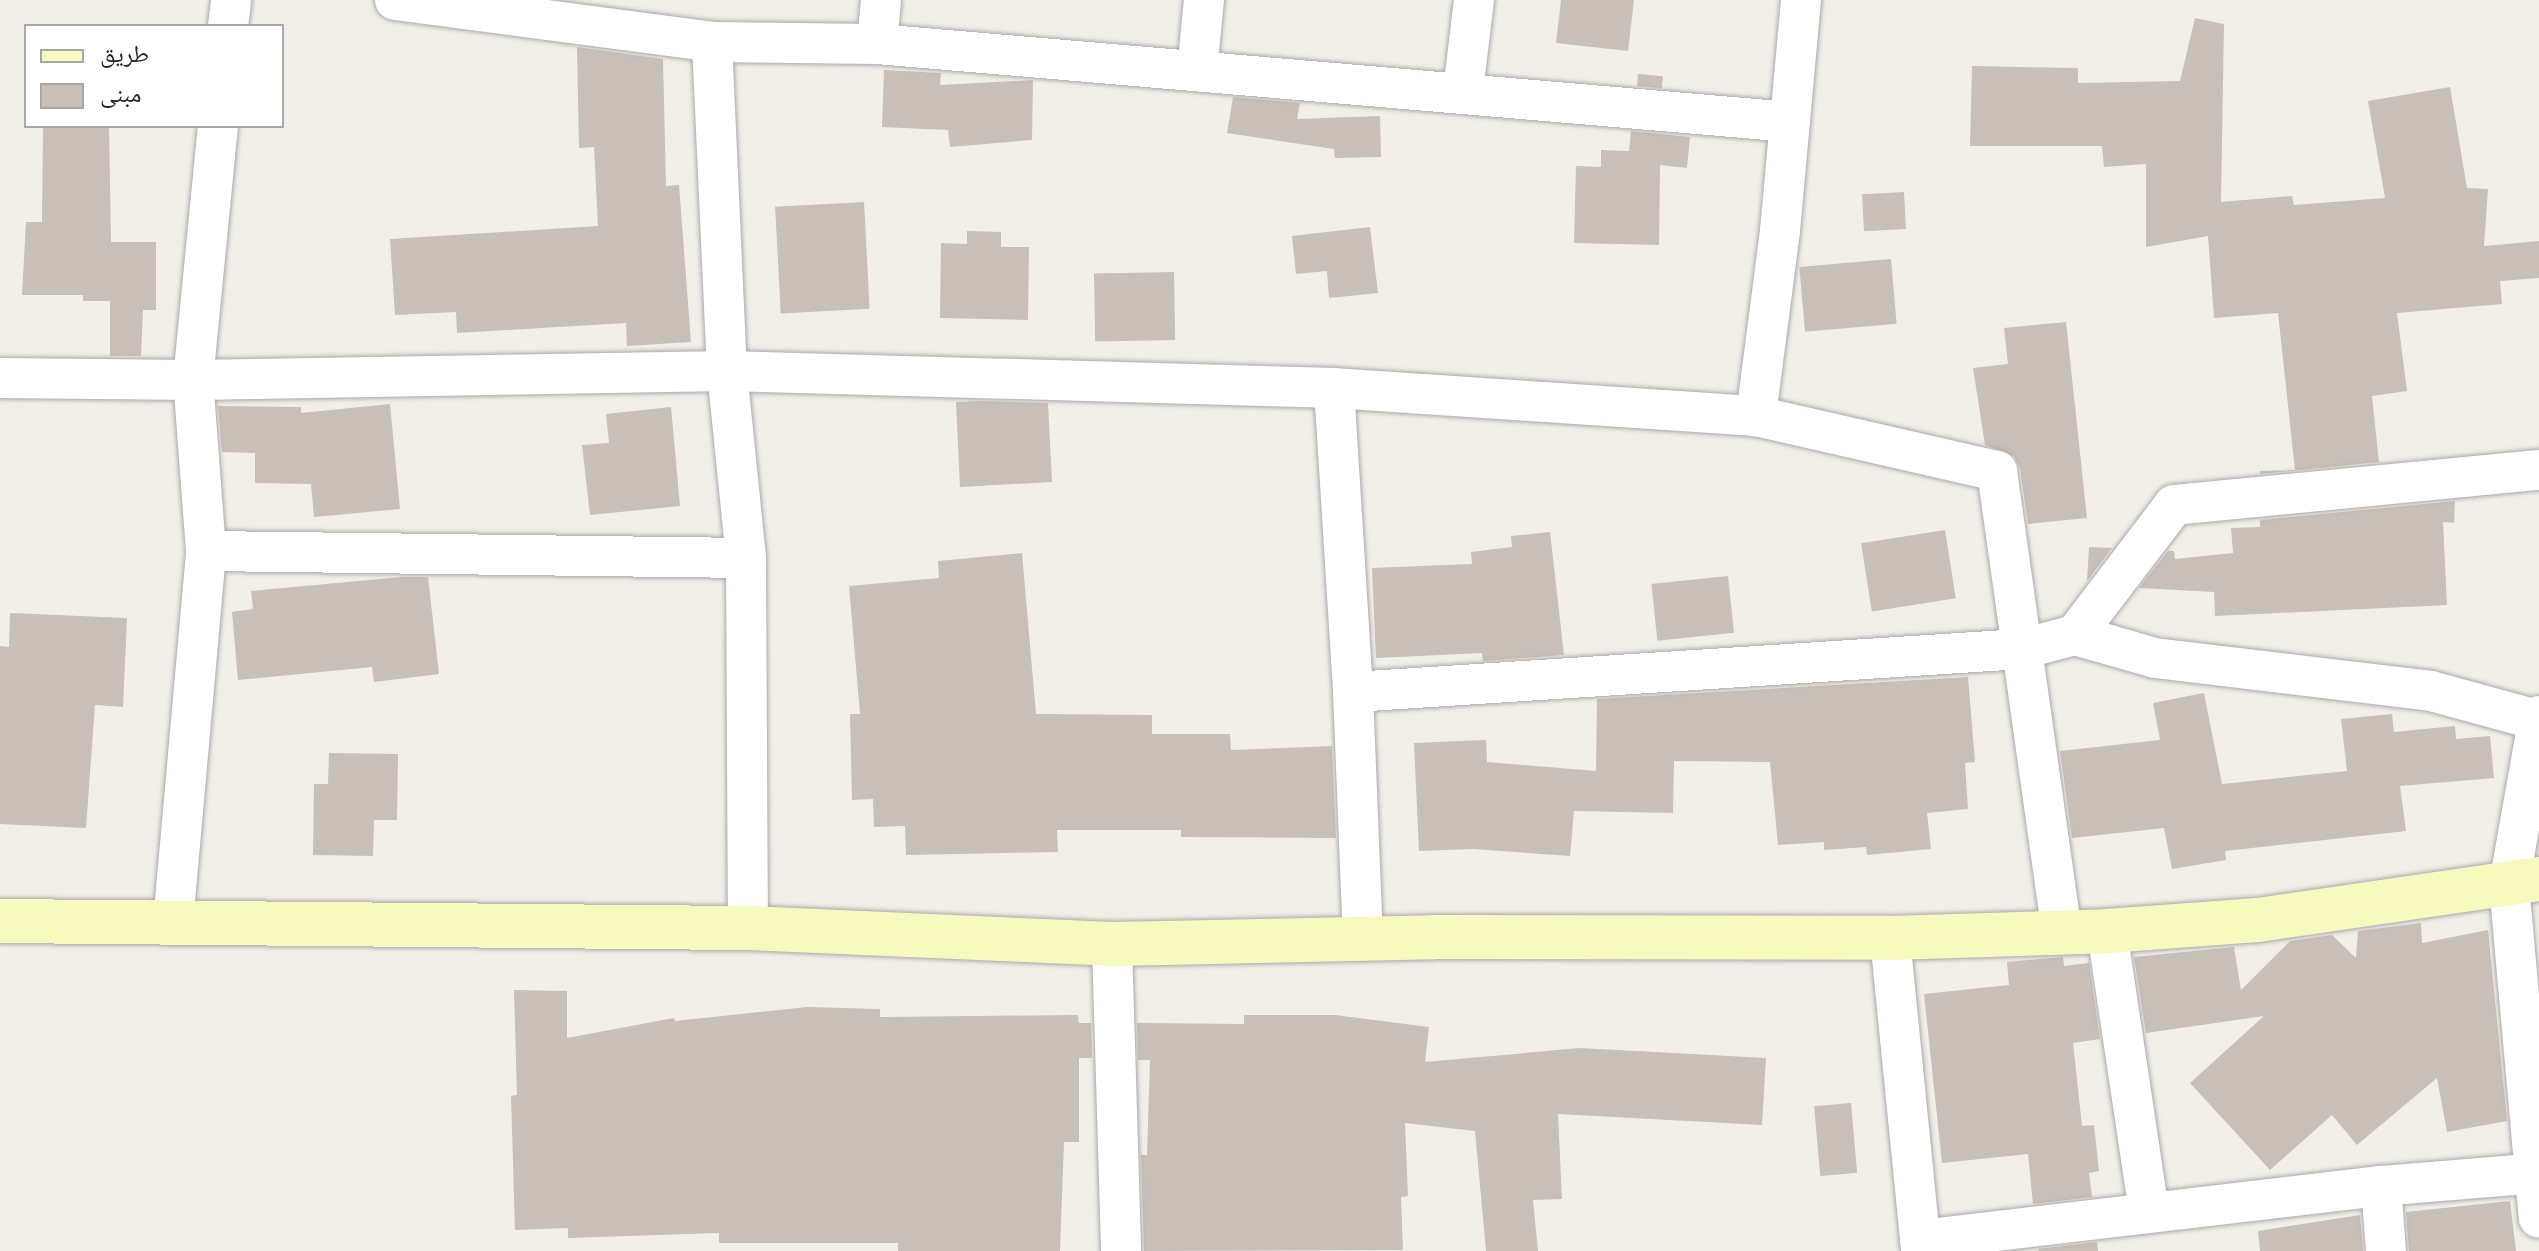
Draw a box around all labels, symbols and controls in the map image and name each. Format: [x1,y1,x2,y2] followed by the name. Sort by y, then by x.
[24,24,284,128] legend
[100,40,149,67] text: طريق
[100,80,141,107] text: مبنى

